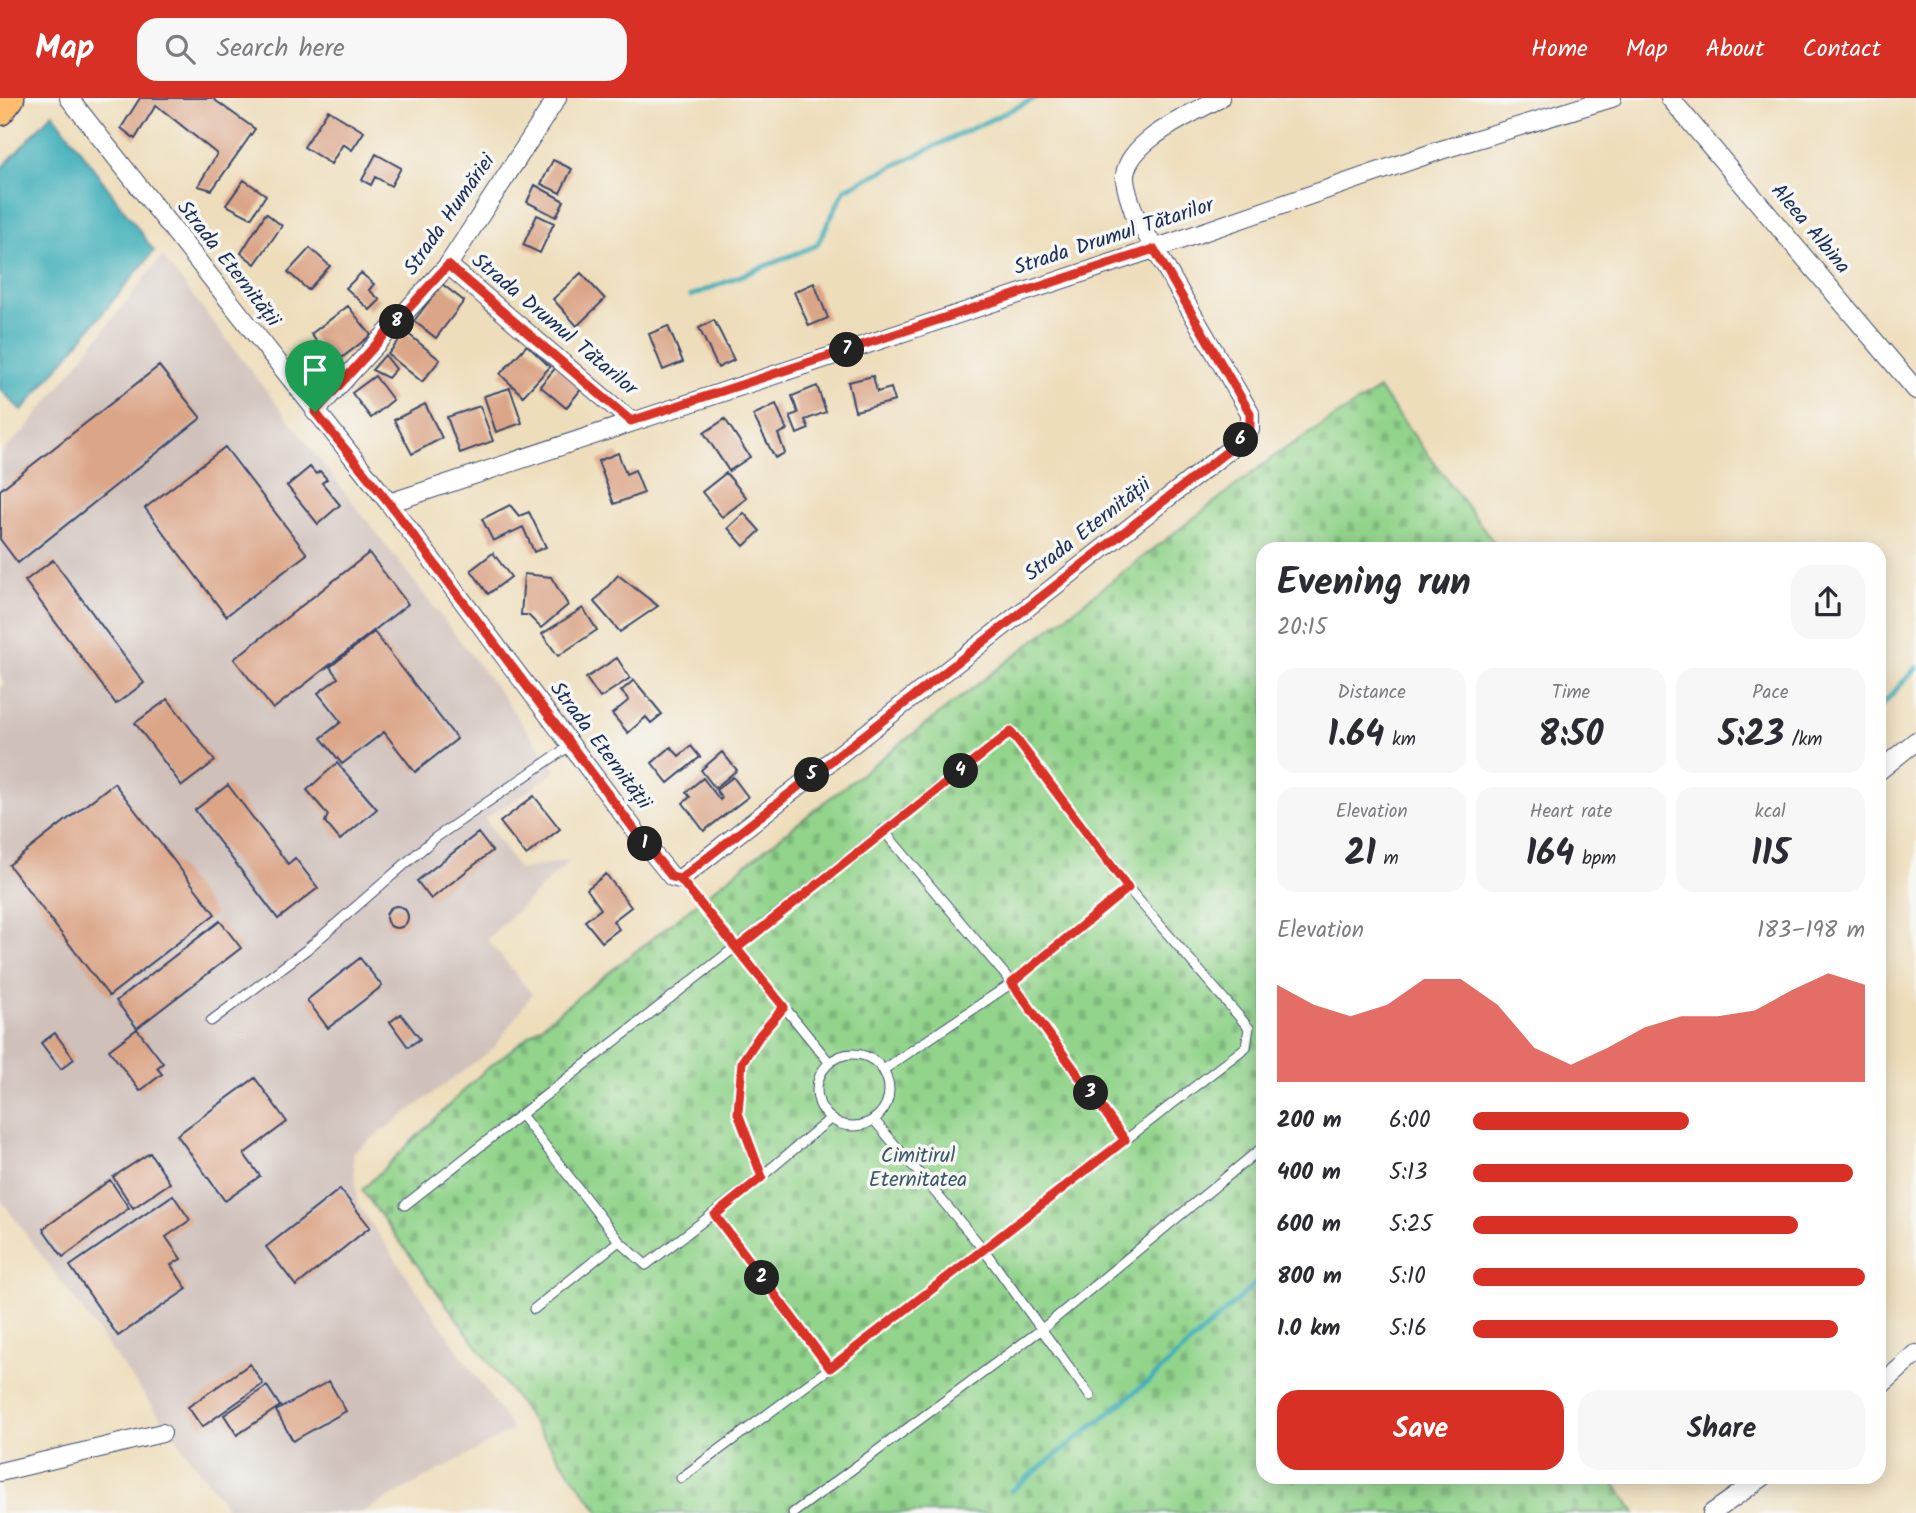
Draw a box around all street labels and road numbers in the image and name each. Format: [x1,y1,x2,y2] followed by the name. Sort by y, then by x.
[396,147,505,283] street label: Strada Humăriei
[1762,176,1858,282] street label: Aleea Albina
[1010,189,1219,285] street label: Strada Drumul Tătarilor
[168,193,289,335] street label: Strada Eternității
[464,245,645,405] street label: Strada Drumul Tătarilor
[1017,469,1159,590] street label: Strada Eternității
[541,675,660,818] street label: Strada Eternității

